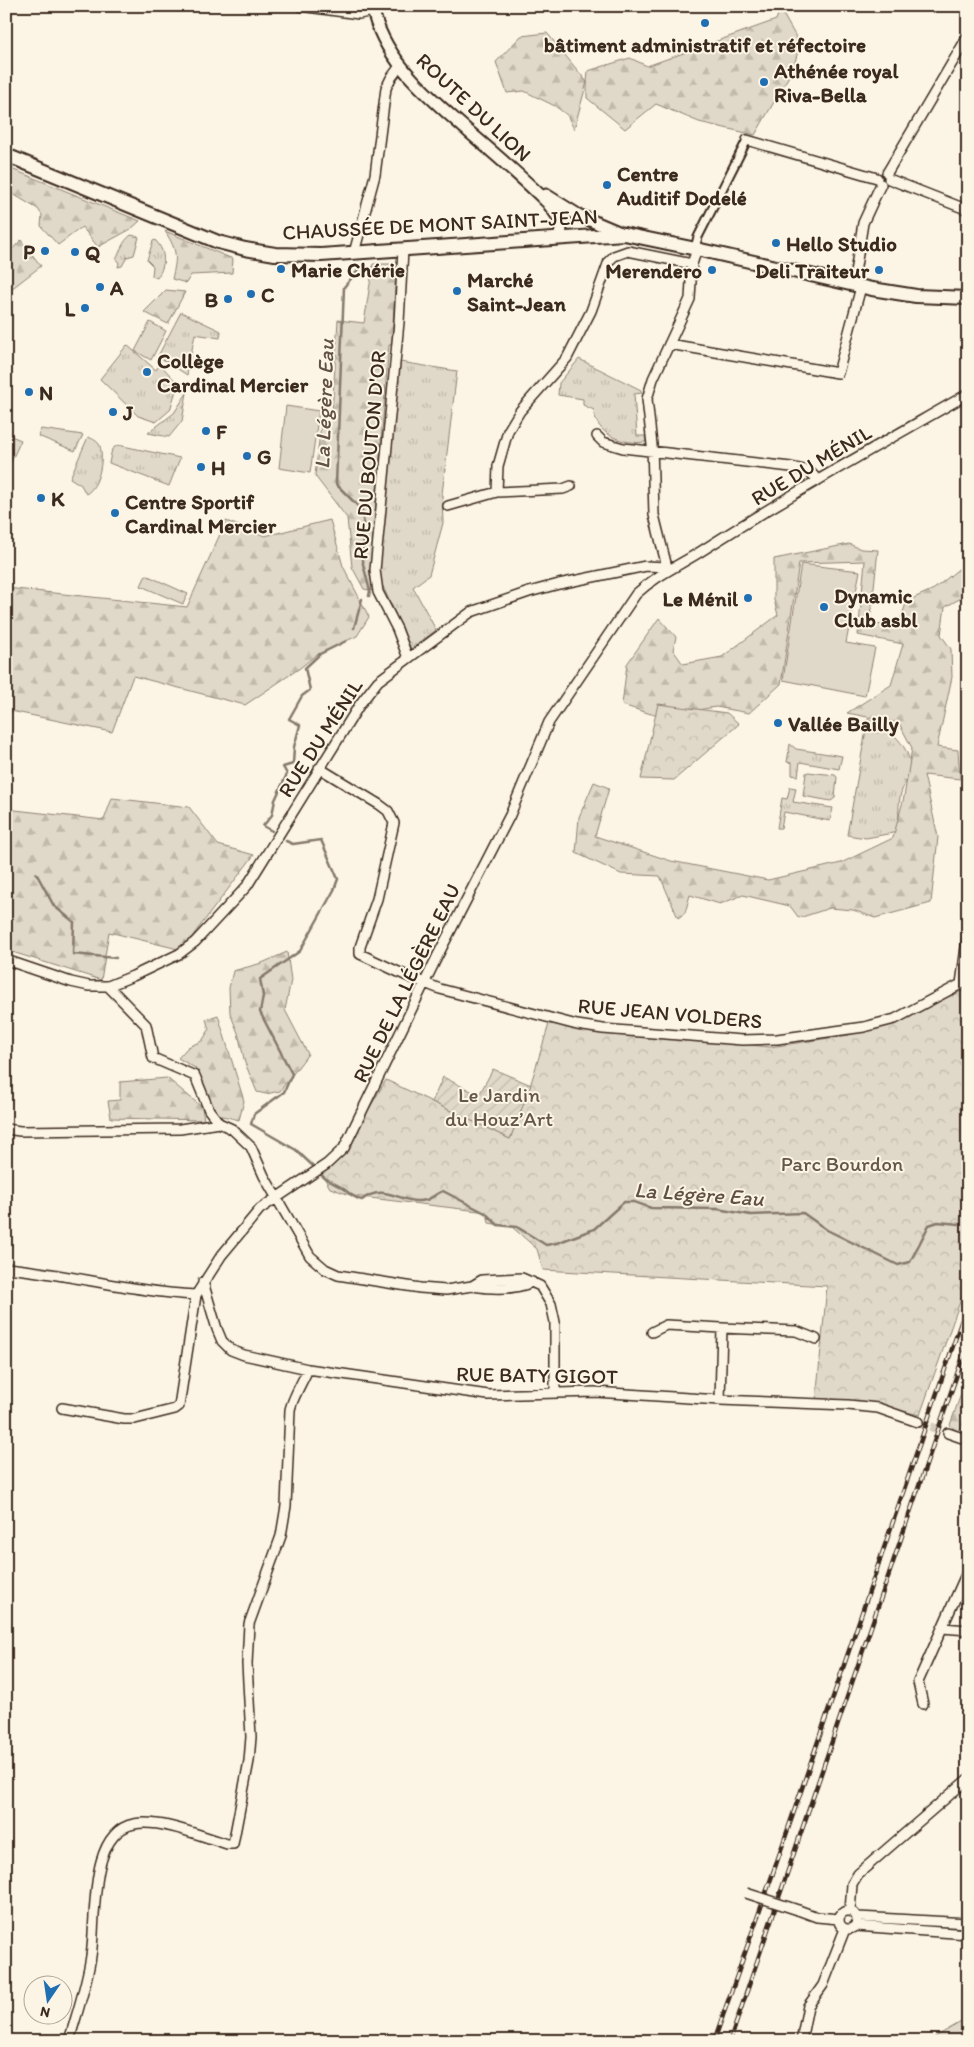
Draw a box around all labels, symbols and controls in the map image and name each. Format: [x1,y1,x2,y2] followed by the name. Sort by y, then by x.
[699,17,711,29] marker: bâtiment administratif et réfectoire
[544,32,866,57] place label: bâtiment administratif et réfectoire
[411,47,537,167] street label: ROUTE DU LION
[773,58,900,107] place label: Athénée royal Riva-Bella
[758,76,770,88] marker: Athénée royal Riva-Bella
[616,161,747,210] place label: Centre Auditif Dodelé
[601,179,613,191] marker: Centre Auditif Dodelé
[282,203,598,245] street label: CHAUSSÉE DE MONT SAINT-JEAN
[786,231,897,256] place label: Hello Studio
[770,237,782,249] marker: Hello Studio
[23,239,35,264] place label: P
[85,240,100,265] place label: Q
[39,245,51,257] marker: P
[69,246,81,258] marker: Q
[291,257,405,282] place label: Marie Chérie
[605,258,702,283] place label: Merendero
[755,258,870,283] place label: Deli Traiteur
[275,263,287,275] marker: Marie Chérie
[706,264,718,276] marker: Merendero
[873,264,885,276] marker: Deli Traiteur
[467,267,566,316] place label: Marché Saint-Jean
[109,275,124,300] place label: A
[94,281,106,293] marker: A
[261,282,275,307] place label: C
[451,285,463,297] marker: Marché Saint-Jean
[204,287,218,312] place label: B
[245,288,257,300] marker: C
[222,293,234,305] marker: B
[64,296,75,321] place label: L
[79,302,91,314] marker: L
[308,338,340,469] water label: La Légère Eau
[157,348,309,397] place label: Collège Cardinal Mercier
[347,350,391,560] street label: RUE DU BOUTON D'OR
[141,366,153,378] marker: Collège Cardinal Mercier
[39,380,53,405] place label: N
[23,386,35,398] marker: N
[122,400,134,425] place label: J
[107,406,119,418] marker: J
[216,419,228,444] place label: F
[746,419,876,511] street label: RUE DU MÉNIL
[200,425,212,437] marker: F
[257,444,272,469] place label: G
[241,450,253,462] marker: G
[211,455,226,480] place label: H
[195,461,207,473] marker: H
[51,486,65,511] place label: K
[125,489,277,538] place label: Centre Sportif Cardinal Mercier
[35,492,47,504] marker: K
[109,507,121,519] marker: Centre Sportif Cardinal Mercier
[834,583,918,632] place label: Dynamic Club asbl
[663,586,739,611] place label: Le Ménil
[742,592,754,604] marker: Le Ménil
[818,601,830,613] marker: Dynamic Club asbl
[273,674,368,802] street label: RUE DU MÉNIL
[788,711,900,737] place label: Vallée Bailly
[772,717,784,729] marker: Vallée Bailly
[347,879,465,1087] street label: RUE DE LA LÉGÈRE EAU
[577,992,763,1034] street label: RUE JEAN VOLDERS
[445,1082,553,1131] park label: Le Jardin du Houz’Art
[781,1151,903,1176] park label: Parc Bourdon
[633,1176,765,1212] water label: La Légère Eau
[456,1361,618,1389] street label: RUE BATY GIGOT
[22,1974,72,2024] north arrow
[39,2003,52,2022] text: N

